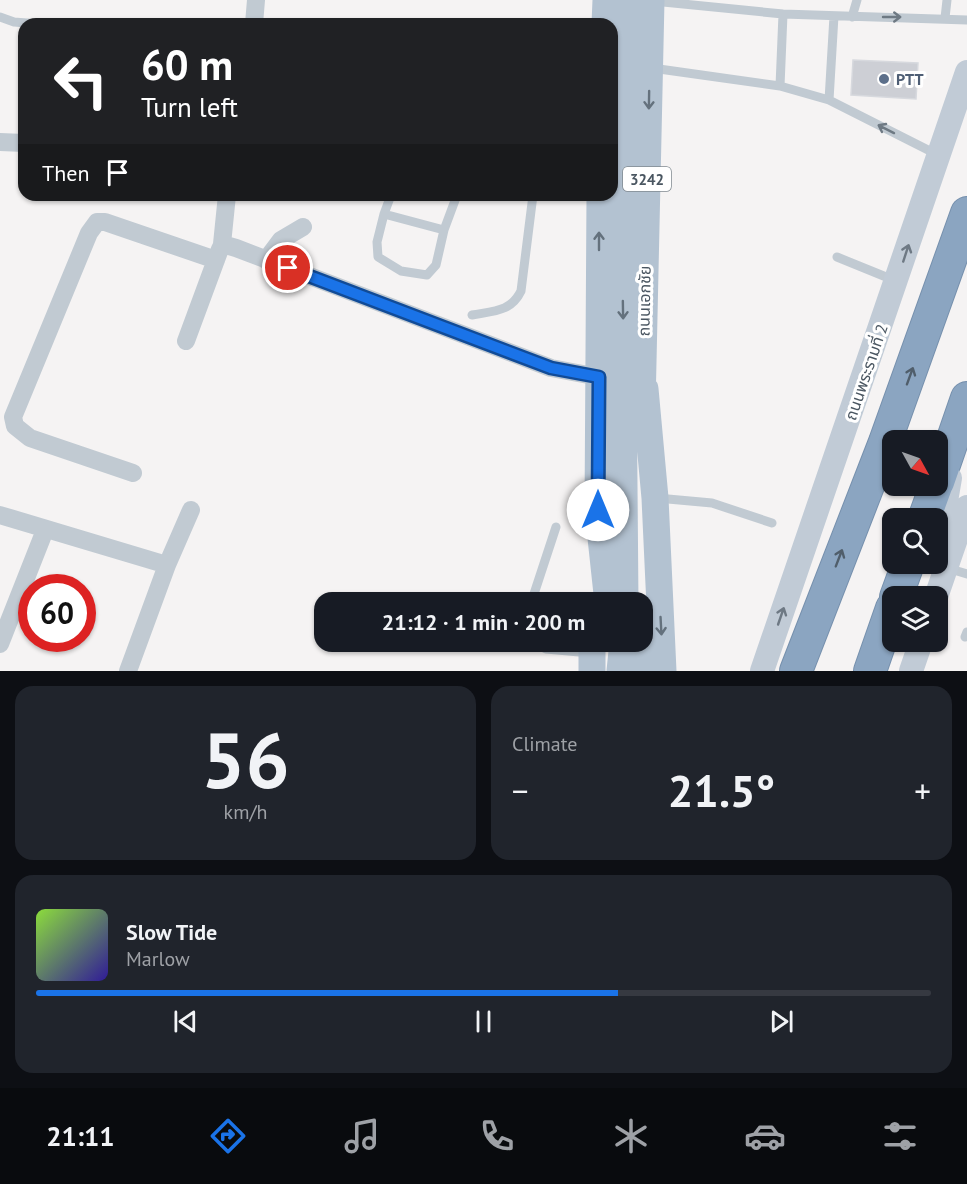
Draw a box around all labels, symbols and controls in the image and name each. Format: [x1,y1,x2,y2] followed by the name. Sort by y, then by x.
[882,11,902,23] one-way arrow
[141,37,233,92] text: 60 m
[42,42,120,120] icon: left
[896,69,924,89] place label: PTT
[877,72,891,86] marker: PTT
[141,90,238,124] text: Turn left
[643,90,655,110] one-way arrow
[878,123,896,134] one-way arrow
[101,156,134,189] icon: arrive
[42,159,89,187] text: Then
[623,167,671,191] road number: 3242
[593,232,605,252] one-way arrow
[262,242,313,293] pin
[901,244,912,263] one-way arrow
[271,251,304,284] icon: arrive
[633,265,655,337] street label: ถนนเอกชัย
[617,300,629,320] one-way arrow
[839,321,892,423] street label: ถนนพระรามที่ 2
[905,367,916,386] one-way arrow
[882,430,948,496] north arrow
[882,430,948,652] map controls
[566,478,630,542] position arrow
[882,508,948,574] button: search
[835,549,846,567] one-way arrow
[18,574,96,652] speed limit sign: 60
[882,586,948,652] button: layers
[777,607,788,626] one-way arrow
[382,608,585,636] text: 21:12 · 1 min · 200 m
[655,616,666,636] one-way arrow
[201,709,290,810] text: 56
[512,731,578,757] text: Climate
[668,761,775,819] text: 21.5°
[512,769,529,812] text: −
[914,769,931,812] text: +
[224,799,267,825] text: km/h
[126,918,217,946] text: Slow Tide
[126,946,190,972] text: Marlow
[169,1005,202,1038] icon: previous
[467,1005,500,1038] icon: pause
[765,1005,798,1038] icon: next
[207,1115,249,1157] icon: directions
[341,1115,383,1157] icon: music
[476,1115,518,1157] icon: phone
[610,1115,652,1157] icon: climate
[744,1115,786,1157] icon: car
[879,1115,921,1157] icon: filters
[46,1119,115,1153] text: 21:11

